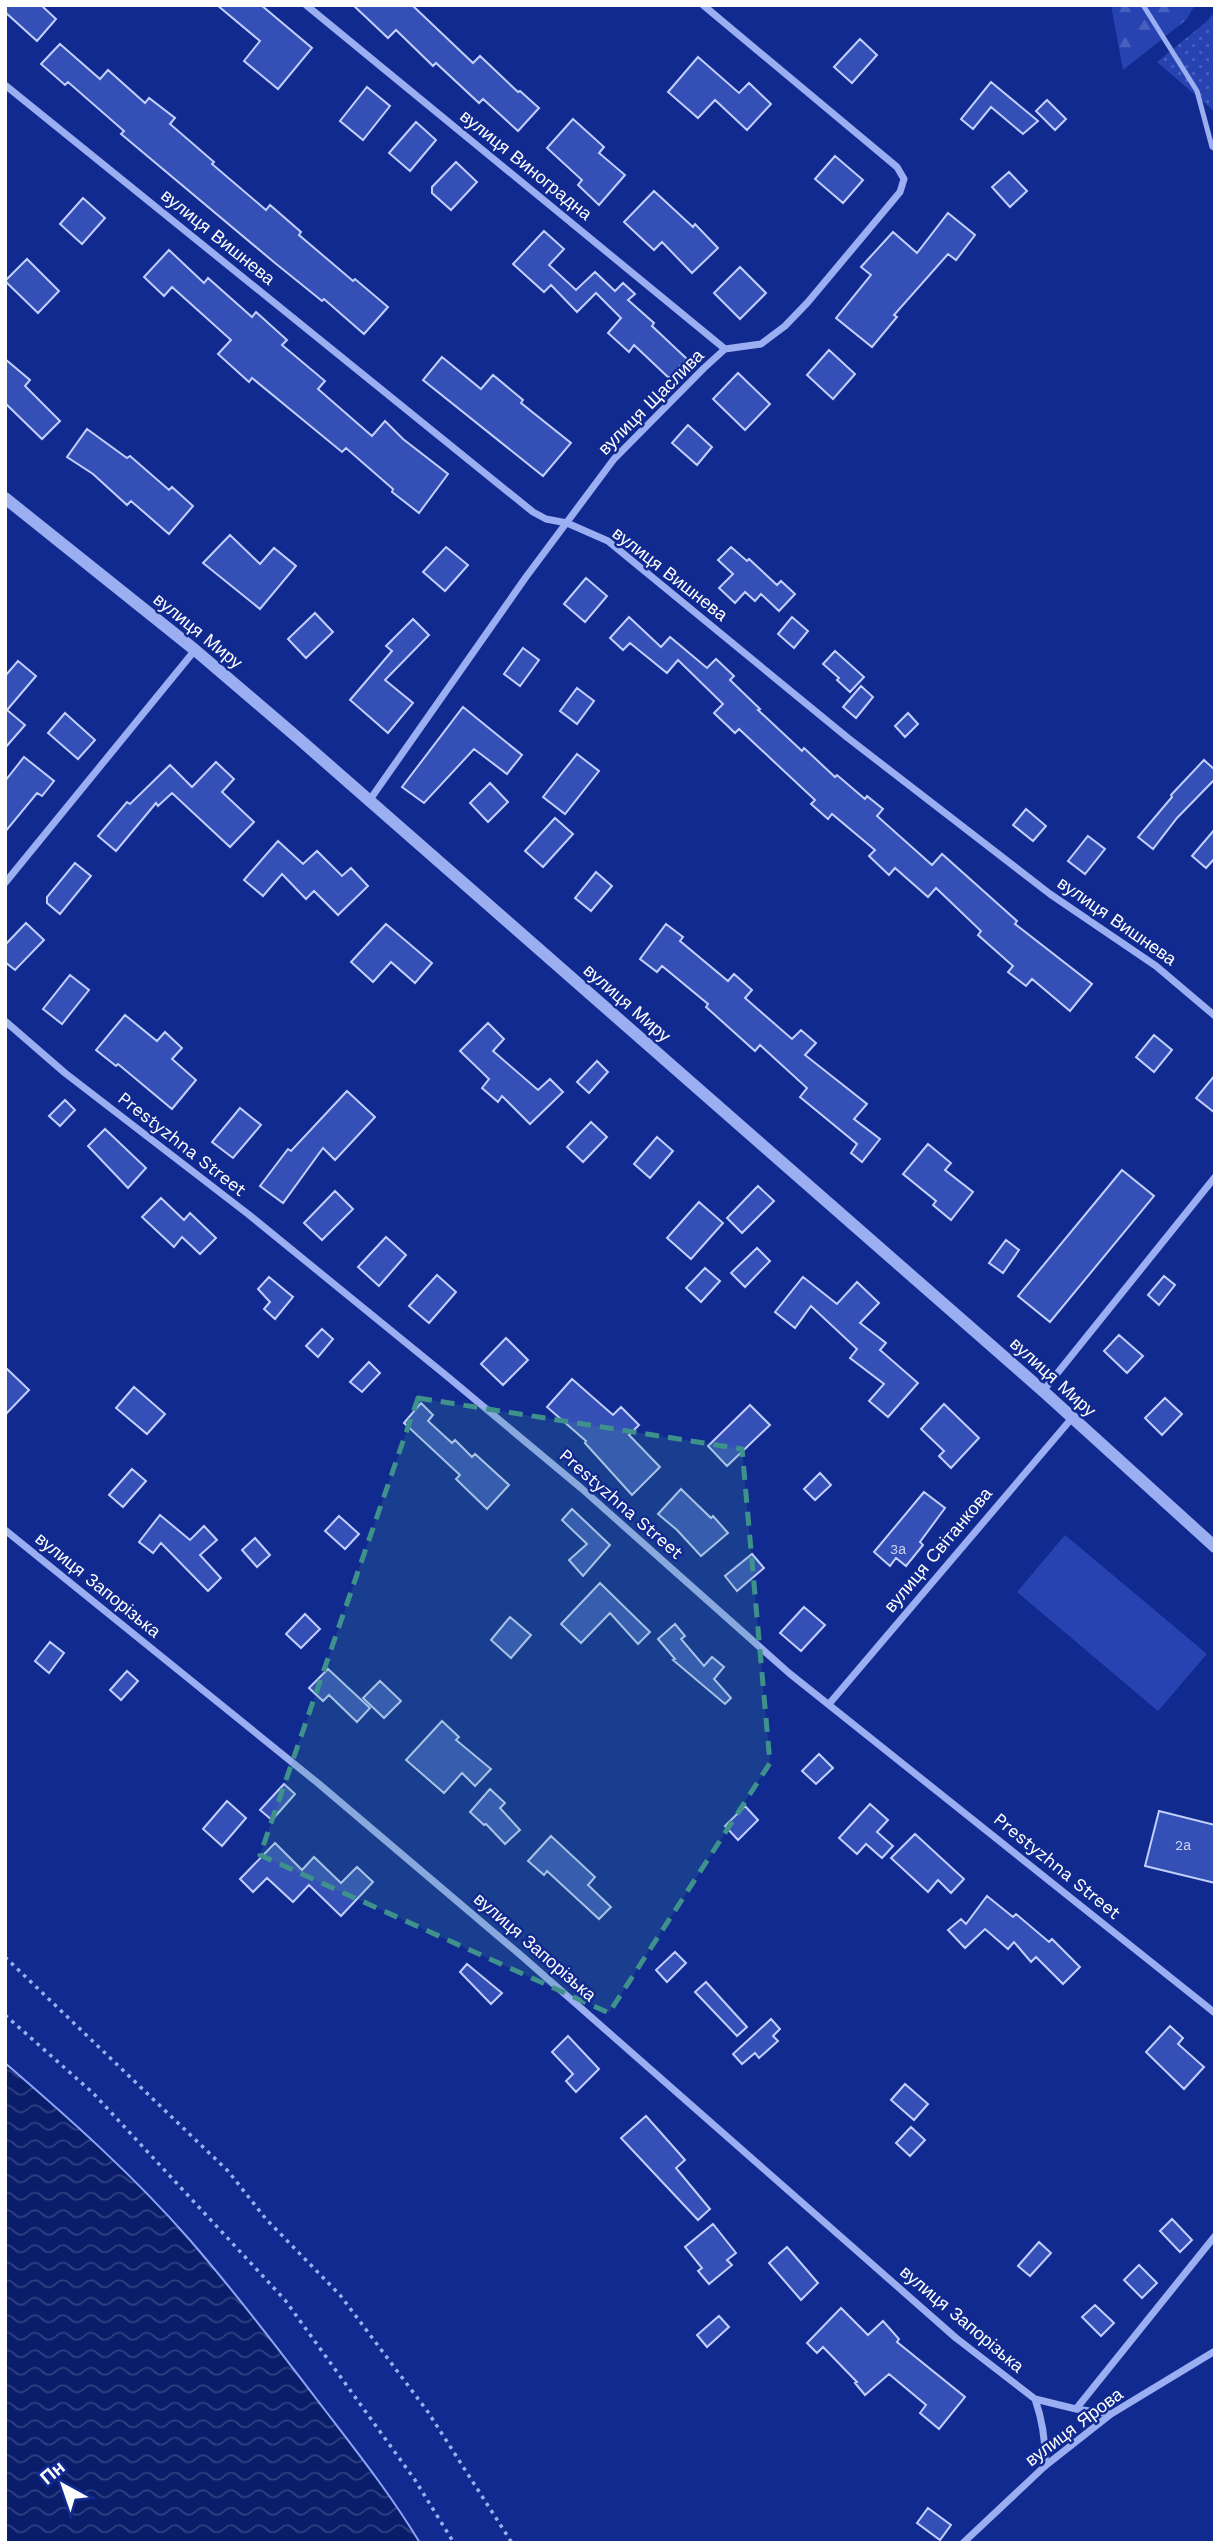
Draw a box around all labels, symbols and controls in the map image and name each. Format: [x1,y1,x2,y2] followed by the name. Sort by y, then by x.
[456,105,597,225] street label: вулиця Виноградна
[157,184,280,290] street label: вулиця Вишнева
[594,344,708,459] street label: вулиця Щаслива
[609,522,733,626] street label: вулиця Вишнева
[150,588,247,673] street label: вулиця Миру
[1054,872,1182,970] street label: вулиця Вишнева
[580,959,675,1046] street label: вулиця Миру
[114,1087,251,1200] street label: Prestyzhna Street
[1006,1333,1101,1421] street label: вулиця Миру
[555,1444,688,1563] street label: Prestyzhna Street
[879,1482,997,1616] street label: вулиця Світанкова
[31,1528,166,1642] street label: вулиця Запорізька
[890,1541,906,1557] house number: 3а
[990,1808,1125,1923] street label: Prestyzhna Street
[1175,1837,1191,1853] house number: 2а
[470,1888,601,2006] street label: вулиця Запорізька
[896,2261,1029,2377] street label: вулиця Запорізька
[1021,2382,1127,2470] street label: вулиця Ярова
[28,2450,98,2520] north arrow
[35,2455,69,2489] text: Пн

